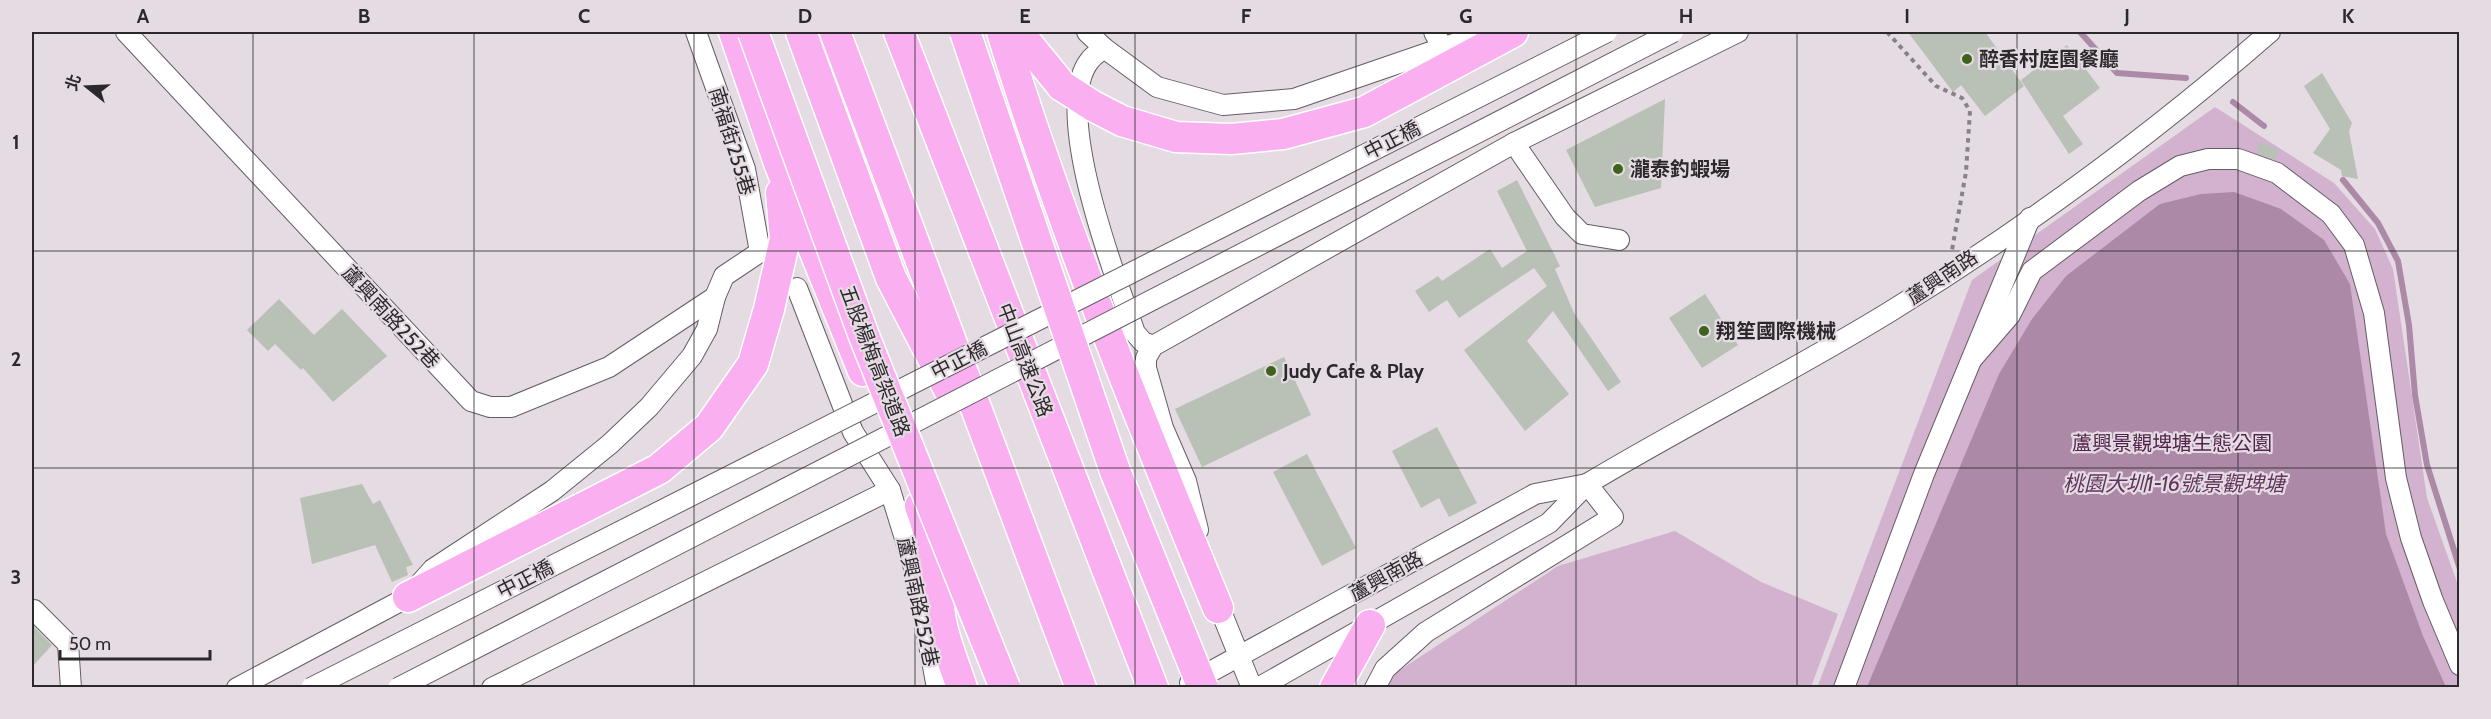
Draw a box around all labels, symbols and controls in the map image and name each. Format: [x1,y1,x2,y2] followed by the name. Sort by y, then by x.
[137,4,150,28] text: A
[358,4,370,28] text: B
[578,4,590,28] text: C
[798,4,812,28] text: D
[1019,4,1031,28] text: E
[1241,4,1252,28] text: F
[1459,4,1473,28] text: G
[1679,4,1693,28] text: H
[1904,4,1910,28] text: I
[2123,4,2130,28] text: J
[2342,4,2355,28] text: K
[1979,47,2119,71] place label: 醉香村庭園餐廳
[1960,52,1974,66] marker: 醉香村庭園餐廳
[57,57,117,117] north arrow
[62,72,85,93] text: 北
[704,84,760,198] street label: 南福街255巷
[1360,116,1424,164] street label: 中正橋
[12,130,20,154] text: 1
[1630,157,1730,181] place label: 瀧泰釣蝦場
[1611,162,1625,176] marker: 瀧泰釣蝦場
[1902,245,1982,309] street label: 蘆興南路
[337,261,445,373] street label: 蘆興南路252巷
[835,282,915,440] street label: 五股楊梅高架道路
[992,300,1058,420] street label: 中山高速公路
[1716,319,1836,343] place label: 翔笙國際機械
[1697,324,1711,338] marker: 翔笙國際機械
[927,336,991,384] street label: 中正橋
[11,347,21,371] text: 2
[1282,359,1424,383] place label: Judy Cafe & Play
[1264,364,1278,378] marker: Judy Cafe & Play
[2072,431,2272,455] park label: 蘆興景觀埤塘生態公園
[2063,471,2288,496] water label: 桃園大圳1-16號景觀埤塘
[893,535,943,669] street label: 蘆興南路252巷
[1345,546,1427,606] street label: 蘆興南路
[493,555,557,603] street label: 中正橋
[11,565,21,589] text: 3
[60,623,210,661] scale bar
[69,633,111,655] text: 50 m

